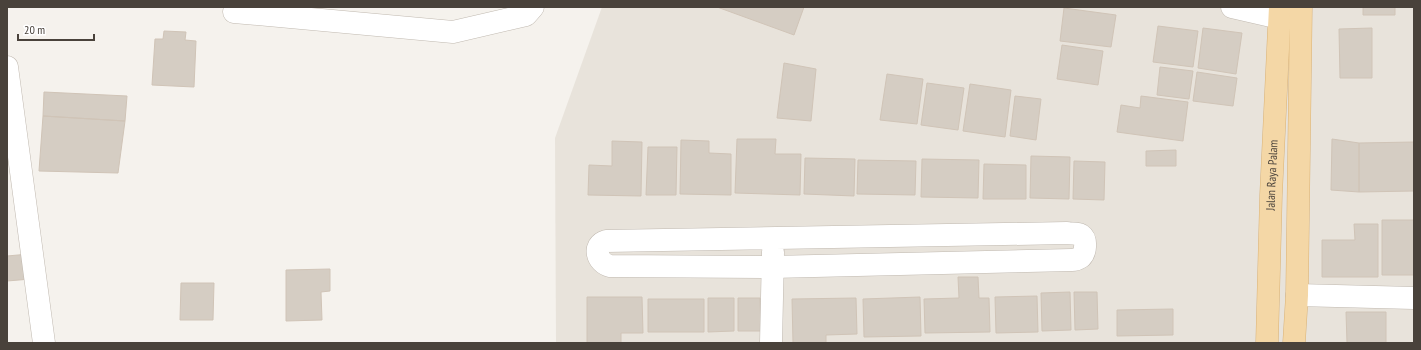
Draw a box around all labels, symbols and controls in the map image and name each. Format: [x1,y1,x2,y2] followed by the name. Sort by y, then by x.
[18,16,94,42] scale bar
[24,22,45,37] text: 20 m
[1263,139,1281,212] street label: Jalan Raya Palam

